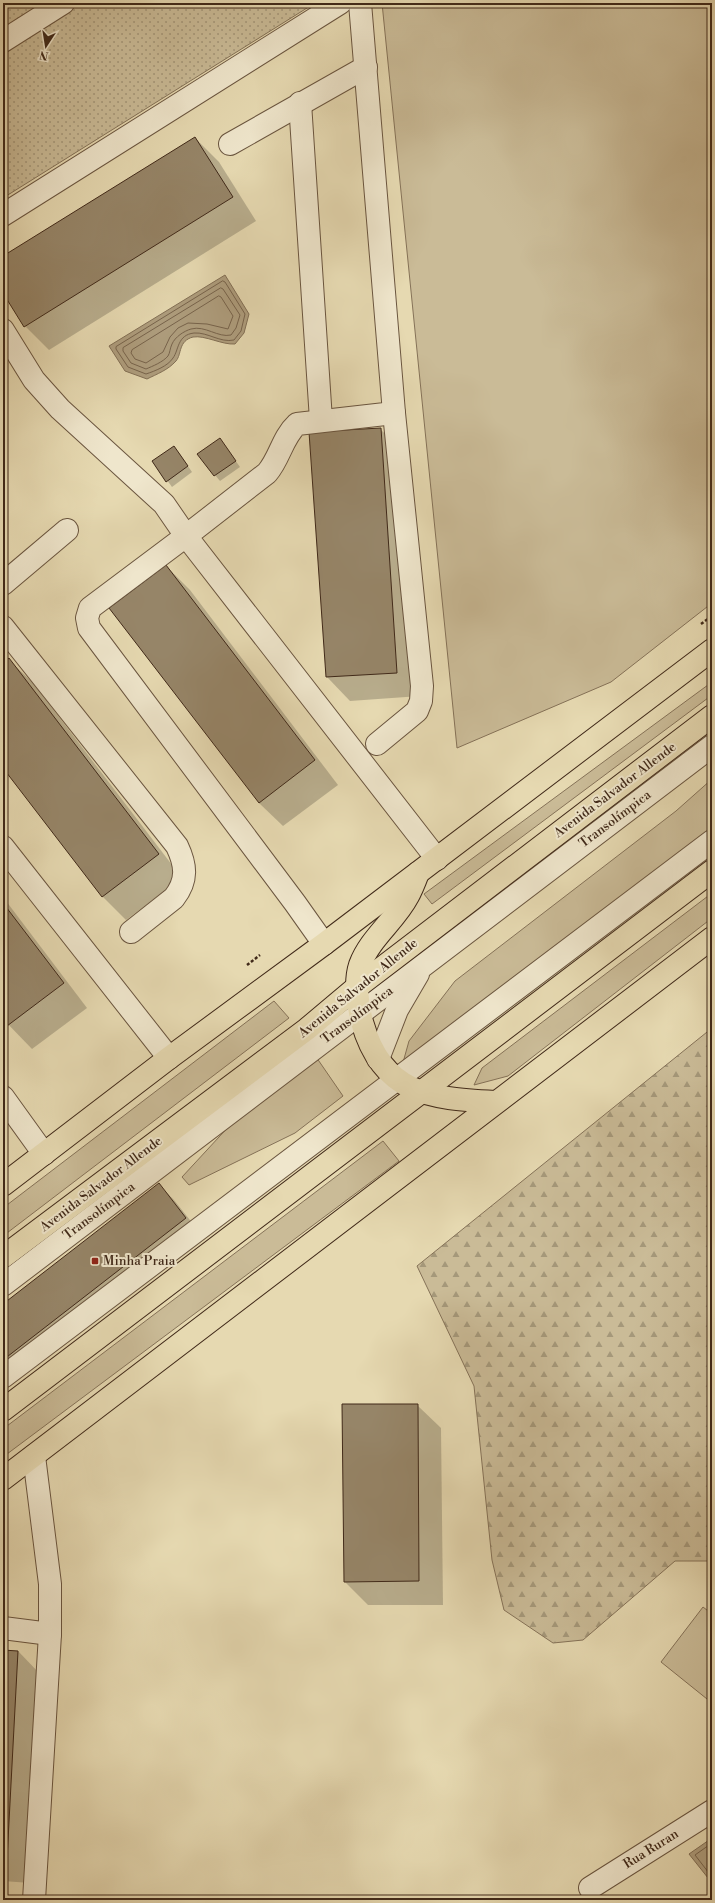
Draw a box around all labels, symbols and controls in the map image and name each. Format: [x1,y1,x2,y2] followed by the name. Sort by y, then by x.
[26,26,66,66] north arrow
[38,47,50,63] text: N
[550,739,680,842] street label: Avenida Salvador Allende
[576,787,654,851] street label: Transolímpica
[294,935,421,1042] street label: Avenida Salvador Allende
[318,983,396,1047] street label: Transolímpica
[36,1133,166,1236] street label: Avenida Salvador Allende
[60,1179,138,1243] street label: Transolímpica
[103,1253,176,1269] place label: Minha Praia
[90,1256,100,1266] marker: Minha Praia
[620,1826,682,1872] street label: Rua Ruran

